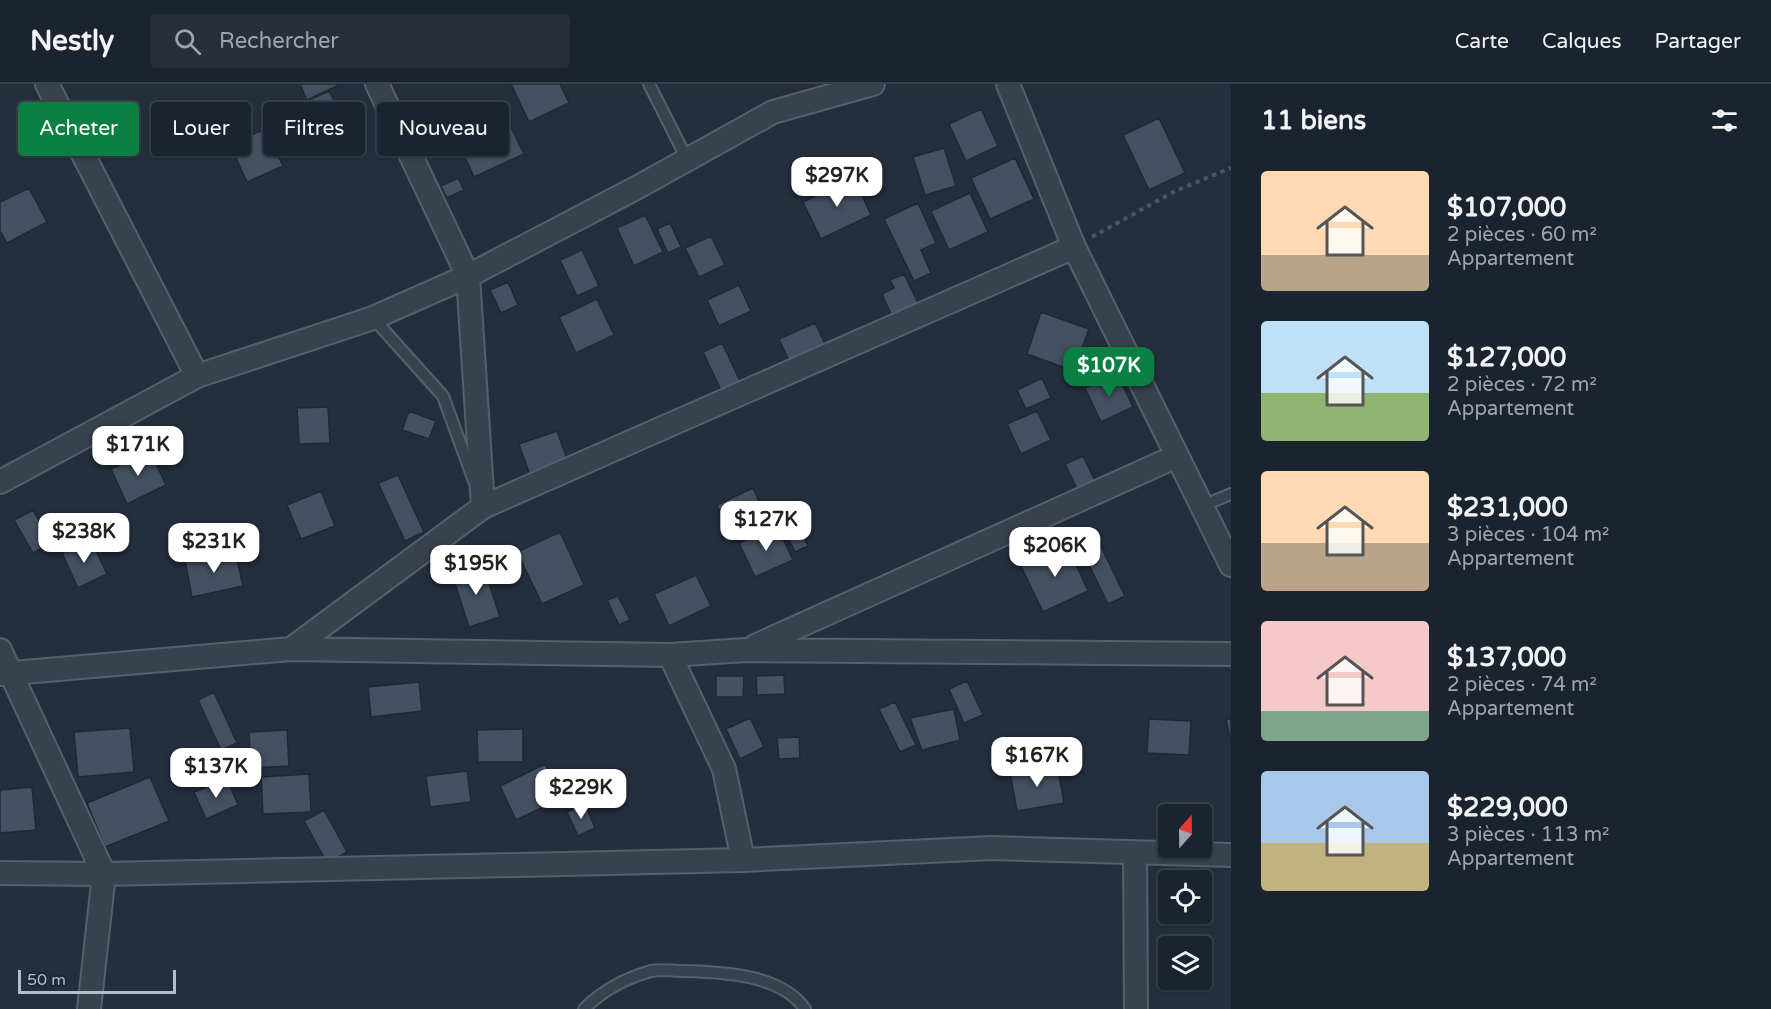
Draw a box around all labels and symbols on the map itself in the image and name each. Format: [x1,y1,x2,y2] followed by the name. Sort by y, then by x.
[795,157,879,208] pin: $297K
[1067,347,1151,398] pin: $107K
[96,426,180,477] pin: $171K
[724,501,808,552] pin: $127K
[42,513,126,564] pin: $238K
[172,523,256,574] pin: $231K
[1013,527,1097,578] pin: $206K
[434,545,518,596] pin: $195K
[995,737,1079,788] pin: $167K
[174,748,258,799] pin: $137K
[539,769,623,820] pin: $229K
[1158,804,1212,858] north arrow
[18,967,176,994] scale bar

